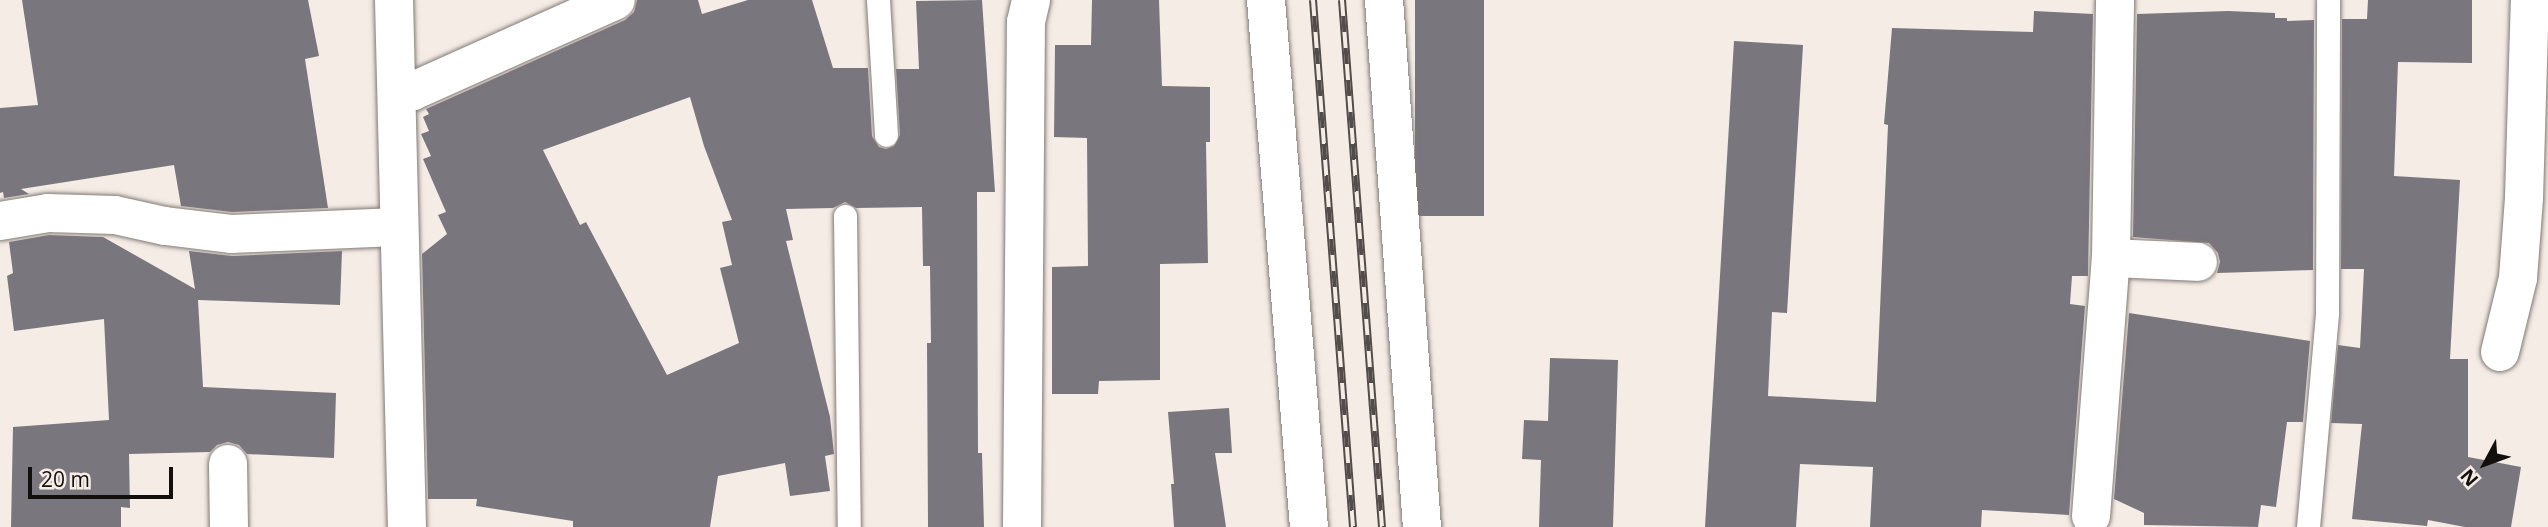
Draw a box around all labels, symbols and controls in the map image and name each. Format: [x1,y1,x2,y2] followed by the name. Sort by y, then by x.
[2450,429,2520,499] north arrow
[32,454,177,498] scale bar
[2454,463,2484,492] text: N
[41,465,90,493] text: 20 m

